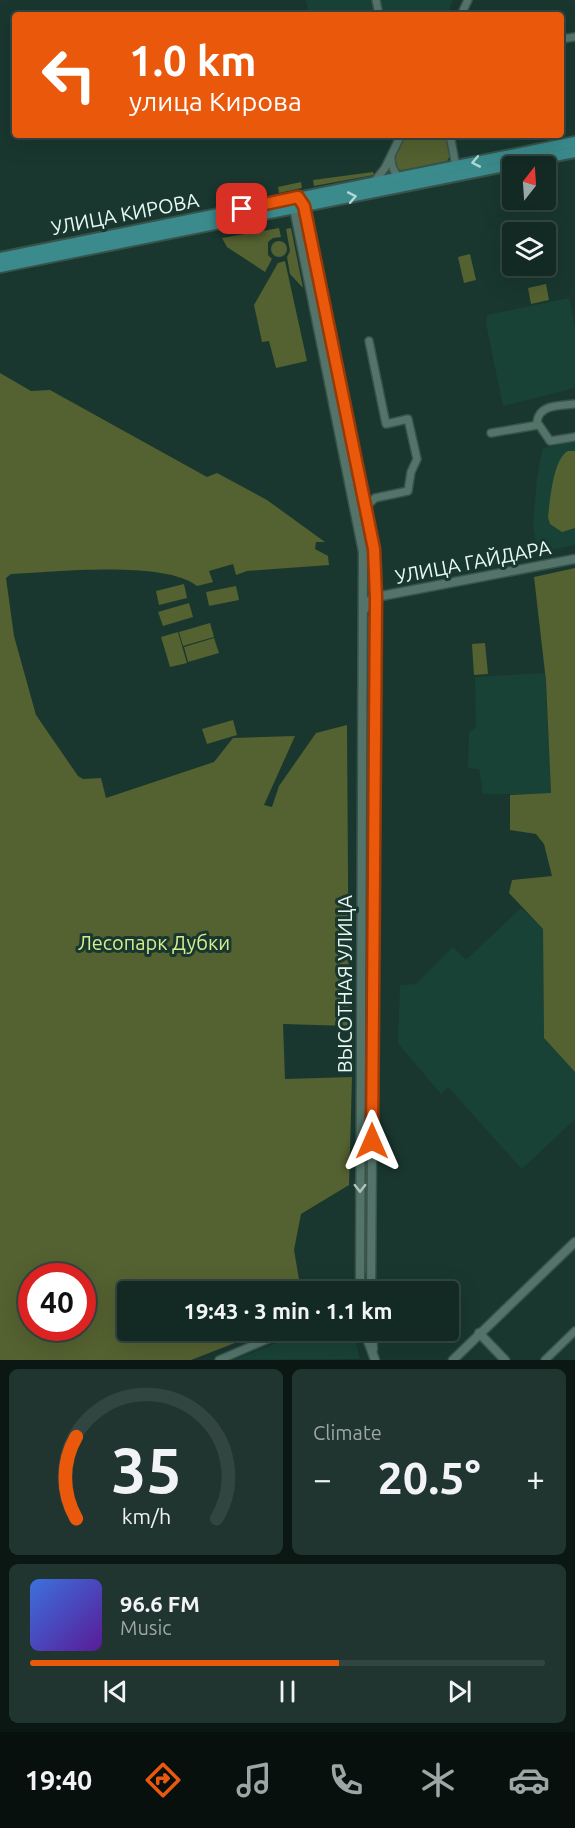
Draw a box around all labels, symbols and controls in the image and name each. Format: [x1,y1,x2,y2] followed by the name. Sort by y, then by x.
[30,36,108,114] icon: left
[129,37,256,84] text: 1.0 km
[129,86,302,116] text: улица Кирова
[472,155,482,168] one-way arrow
[502,156,556,210] north arrow
[502,156,556,276] map controls
[216,183,267,234] pin
[49,188,201,239] street label: УЛИЦА КИРОВА
[346,191,356,204] one-way arrow
[225,192,258,225] icon: arrive
[502,222,556,276] button: layers
[393,535,553,588] street label: УЛИЦА ГАЙДАРА
[333,895,356,1073] street label: ВЫСОТНАЯ УЛИЦА
[78,931,230,954] park label: Лесопарк Дубки
[340,1109,404,1173] position arrow
[354,1183,366,1192] one-way arrow
[18,1263,96,1341] speed limit sign: 40
[183,1298,393,1323] text: 19:43 · 3 min · 1.1 km
[313,1421,382,1444] text: Climate
[111,1435,181,1505] text: 35
[377,1452,481,1503] text: 20.5°
[313,1460,332,1497] text: −
[526,1460,545,1497] text: +
[121,1504,171,1528] text: km/h
[120,1591,200,1616] text: 96.6 FM
[120,1616,172,1639] text: Music
[99,1675,132,1708] icon: previous
[271,1675,304,1708] icon: pause
[443,1675,476,1708] icon: next
[142,1759,184,1801] icon: directions
[233,1759,275,1801] icon: music
[325,1759,367,1801] icon: phone
[417,1759,459,1801] icon: climate
[508,1759,550,1801] icon: car
[25,1765,92,1795] text: 19:40

